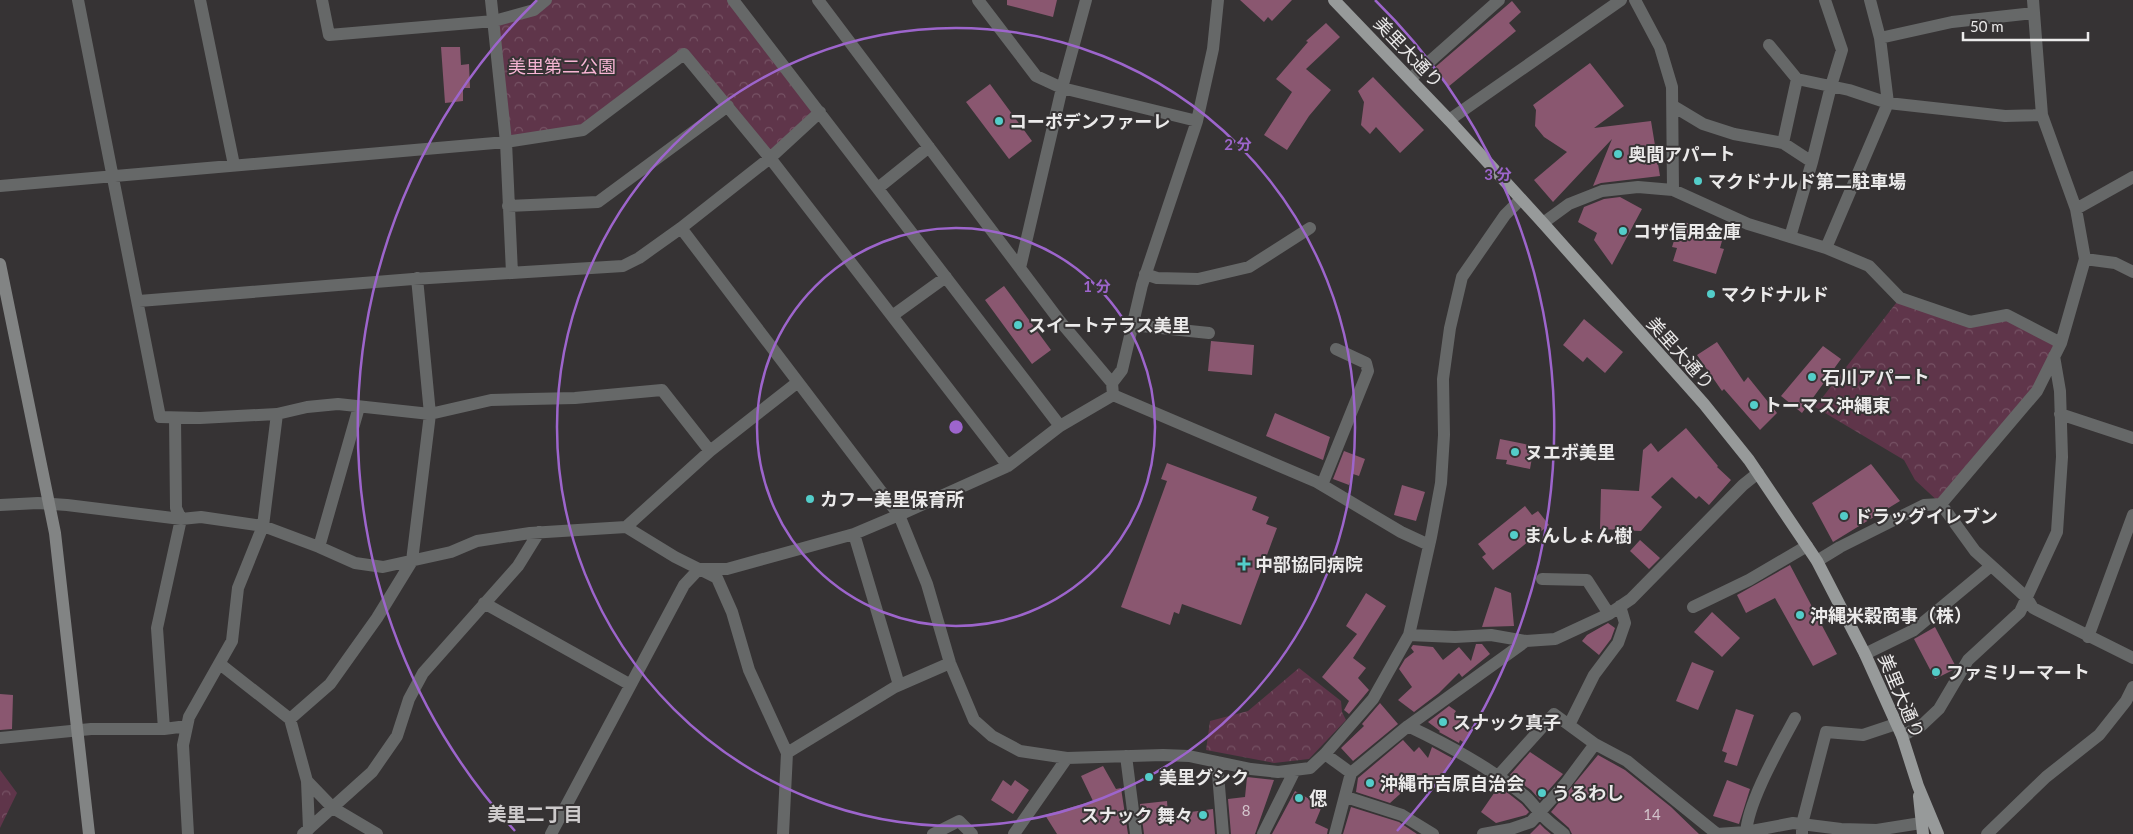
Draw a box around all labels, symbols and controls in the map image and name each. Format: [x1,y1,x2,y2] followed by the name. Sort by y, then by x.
[1963,10,2088,42] scale bar
[1370,12,1448,92] street label: 美里大通り
[1970,17,2004,35] text: 50 m
[508,55,616,77] park label: 美里第二公園
[1009,110,1170,132] place label: コーポデンファーレ
[993,115,1005,127] marker: コーポデンファーレ
[1224,135,1252,153] text: 2 分
[1628,143,1736,165] place label: 奥間アパート
[1612,148,1624,160] marker: 奥間アパート
[1484,165,1512,183] text: 3 分
[1708,170,1906,192] place label: マクドナルド第二駐車場
[1692,175,1704,187] marker: マクドナルド第二駐車場
[1633,220,1741,242] place label: コザ信用金庫
[1617,225,1629,237] marker: コザ信用金庫
[1083,277,1111,295] text: 1 分
[1721,283,1829,305] place label: マクドナルド
[1705,288,1717,300] marker: マクドナルド
[1643,312,1719,394] street label: 美里大通り
[1028,314,1190,336] place label: スイートテラス美里
[1012,319,1024,331] marker: スイートテラス美里
[1822,366,1930,388] place label: 石川アパート
[1806,371,1818,383] marker: 石川アパート
[1764,394,1890,416] place label: トーマス沖縄東
[1748,399,1760,411] marker: トーマス沖縄東
[947,418,965,436] centre of rings
[1525,441,1615,463] place label: ヌエボ美里
[1509,446,1521,458] marker: ヌエボ美里
[820,488,964,510] place label: カフー美里保育所
[804,493,816,505] marker: カフー美里保育所
[1854,505,1998,527] place label: ドラッグイレブン
[1838,510,1850,522] marker: ドラッグイレブン
[1524,524,1632,546] place label: まんしょん樹
[1508,529,1520,541] marker: まんしょん樹
[1255,553,1363,575] place label: 中部協同病院
[1237,557,1251,571] marker: 中部協同病院
[1810,604,1972,626] place label: 沖縄米穀商事（株）
[1794,609,1806,621] marker: 沖縄米穀商事（株）
[1874,650,1930,742] street label: 美里大通り
[1946,661,2090,683] place label: ファミリーマート
[1930,666,1942,678] marker: ファミリーマート
[1453,711,1561,733] place label: スナック真子
[1437,716,1449,728] marker: スナック真子
[1159,766,1249,788] place label: 美里グシク
[1143,771,1155,783] marker: 美里グシク
[1380,772,1524,794] place label: 沖縄市吉原自治会
[1364,777,1376,789] marker: 沖縄市吉原自治会
[1552,782,1624,804] place label: うるわし
[1309,787,1328,809] place label: 偲
[1536,787,1548,799] marker: うるわし
[1293,792,1305,804] marker: 偲
[1242,801,1250,819] house number: 8
[487,802,583,825] district label: 美里二丁目
[1081,804,1193,826] place label: スナック 舞々
[1643,805,1661,823] house number: 14
[1197,809,1209,821] marker: スナック 舞々

